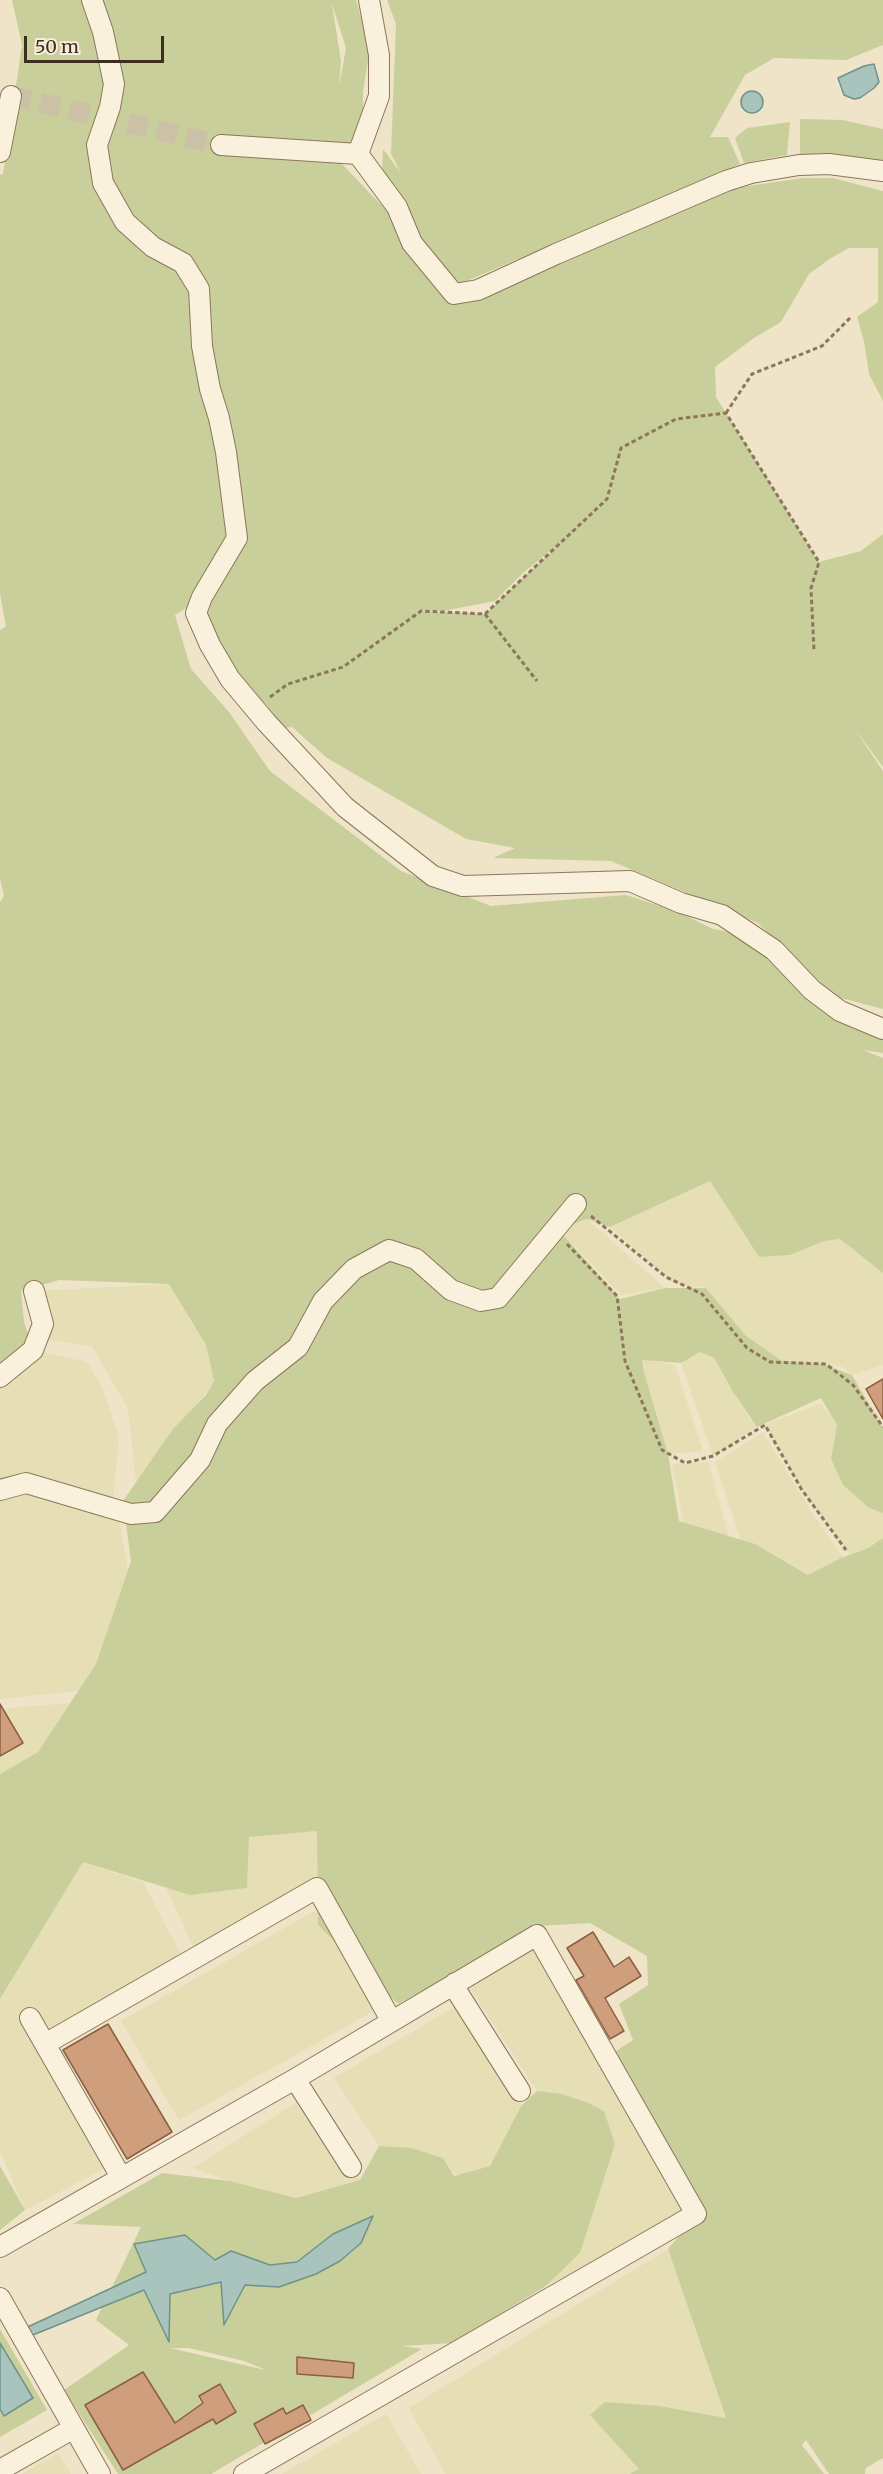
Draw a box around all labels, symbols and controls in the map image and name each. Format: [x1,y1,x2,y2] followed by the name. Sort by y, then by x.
[27,24,166,62] scale bar
[35,35,79,58] text: 50 m

